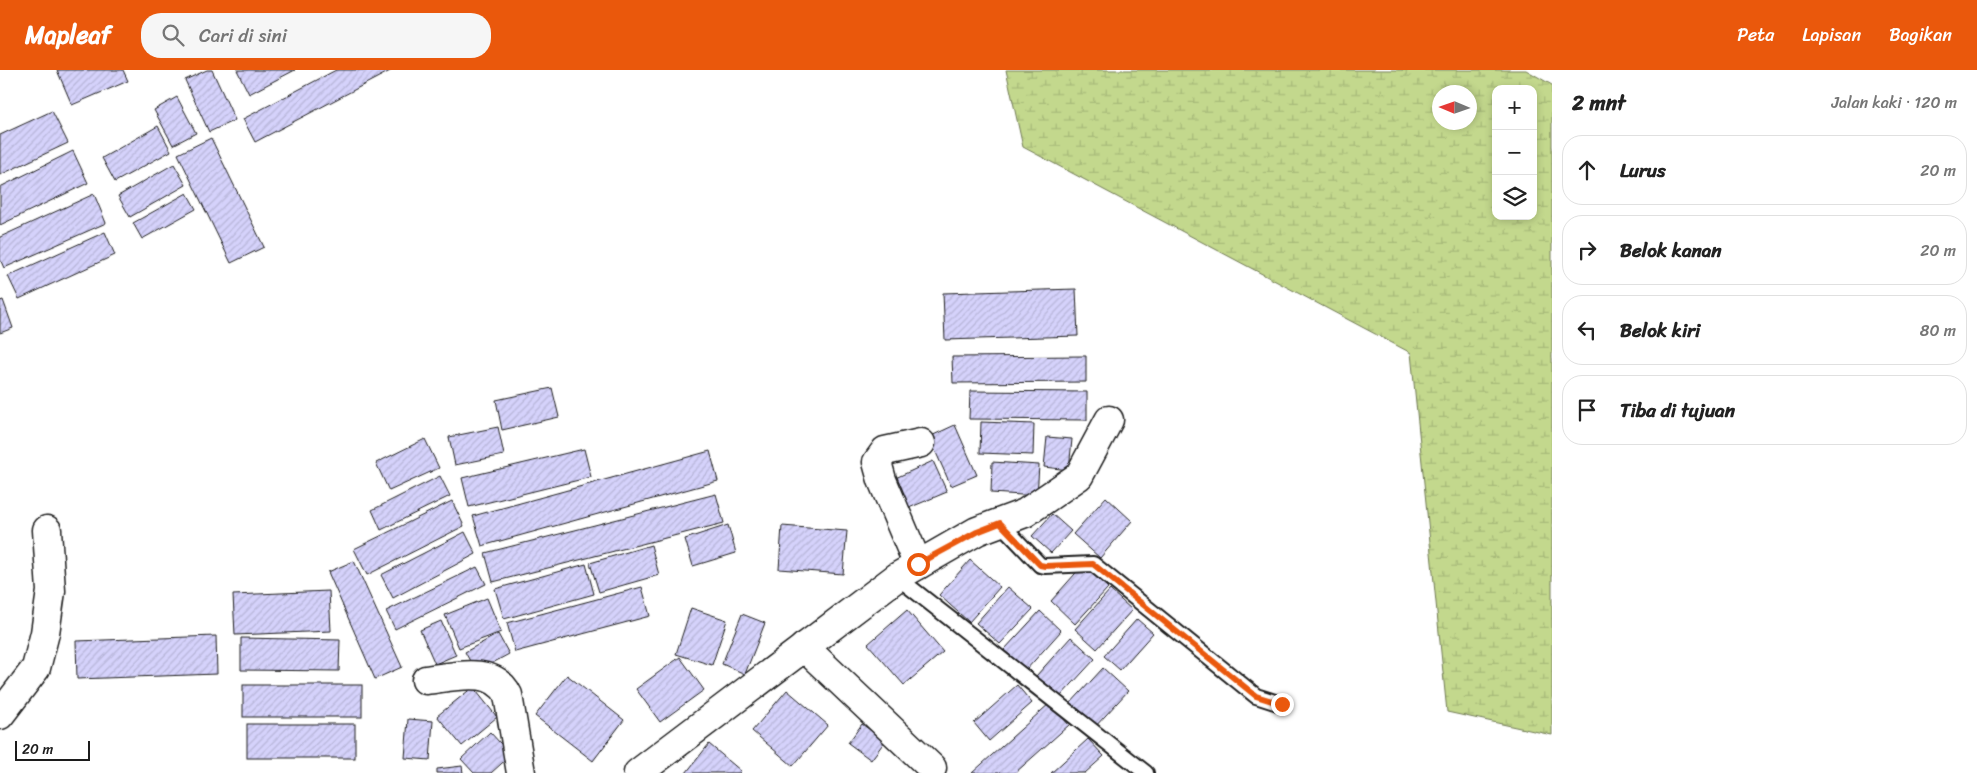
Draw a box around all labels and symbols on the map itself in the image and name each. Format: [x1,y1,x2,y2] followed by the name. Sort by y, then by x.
[1432,85,1477,130] north arrow
[907,553,930,576] route start
[1271,693,1294,716] route end
[15,738,90,761] scale bar

